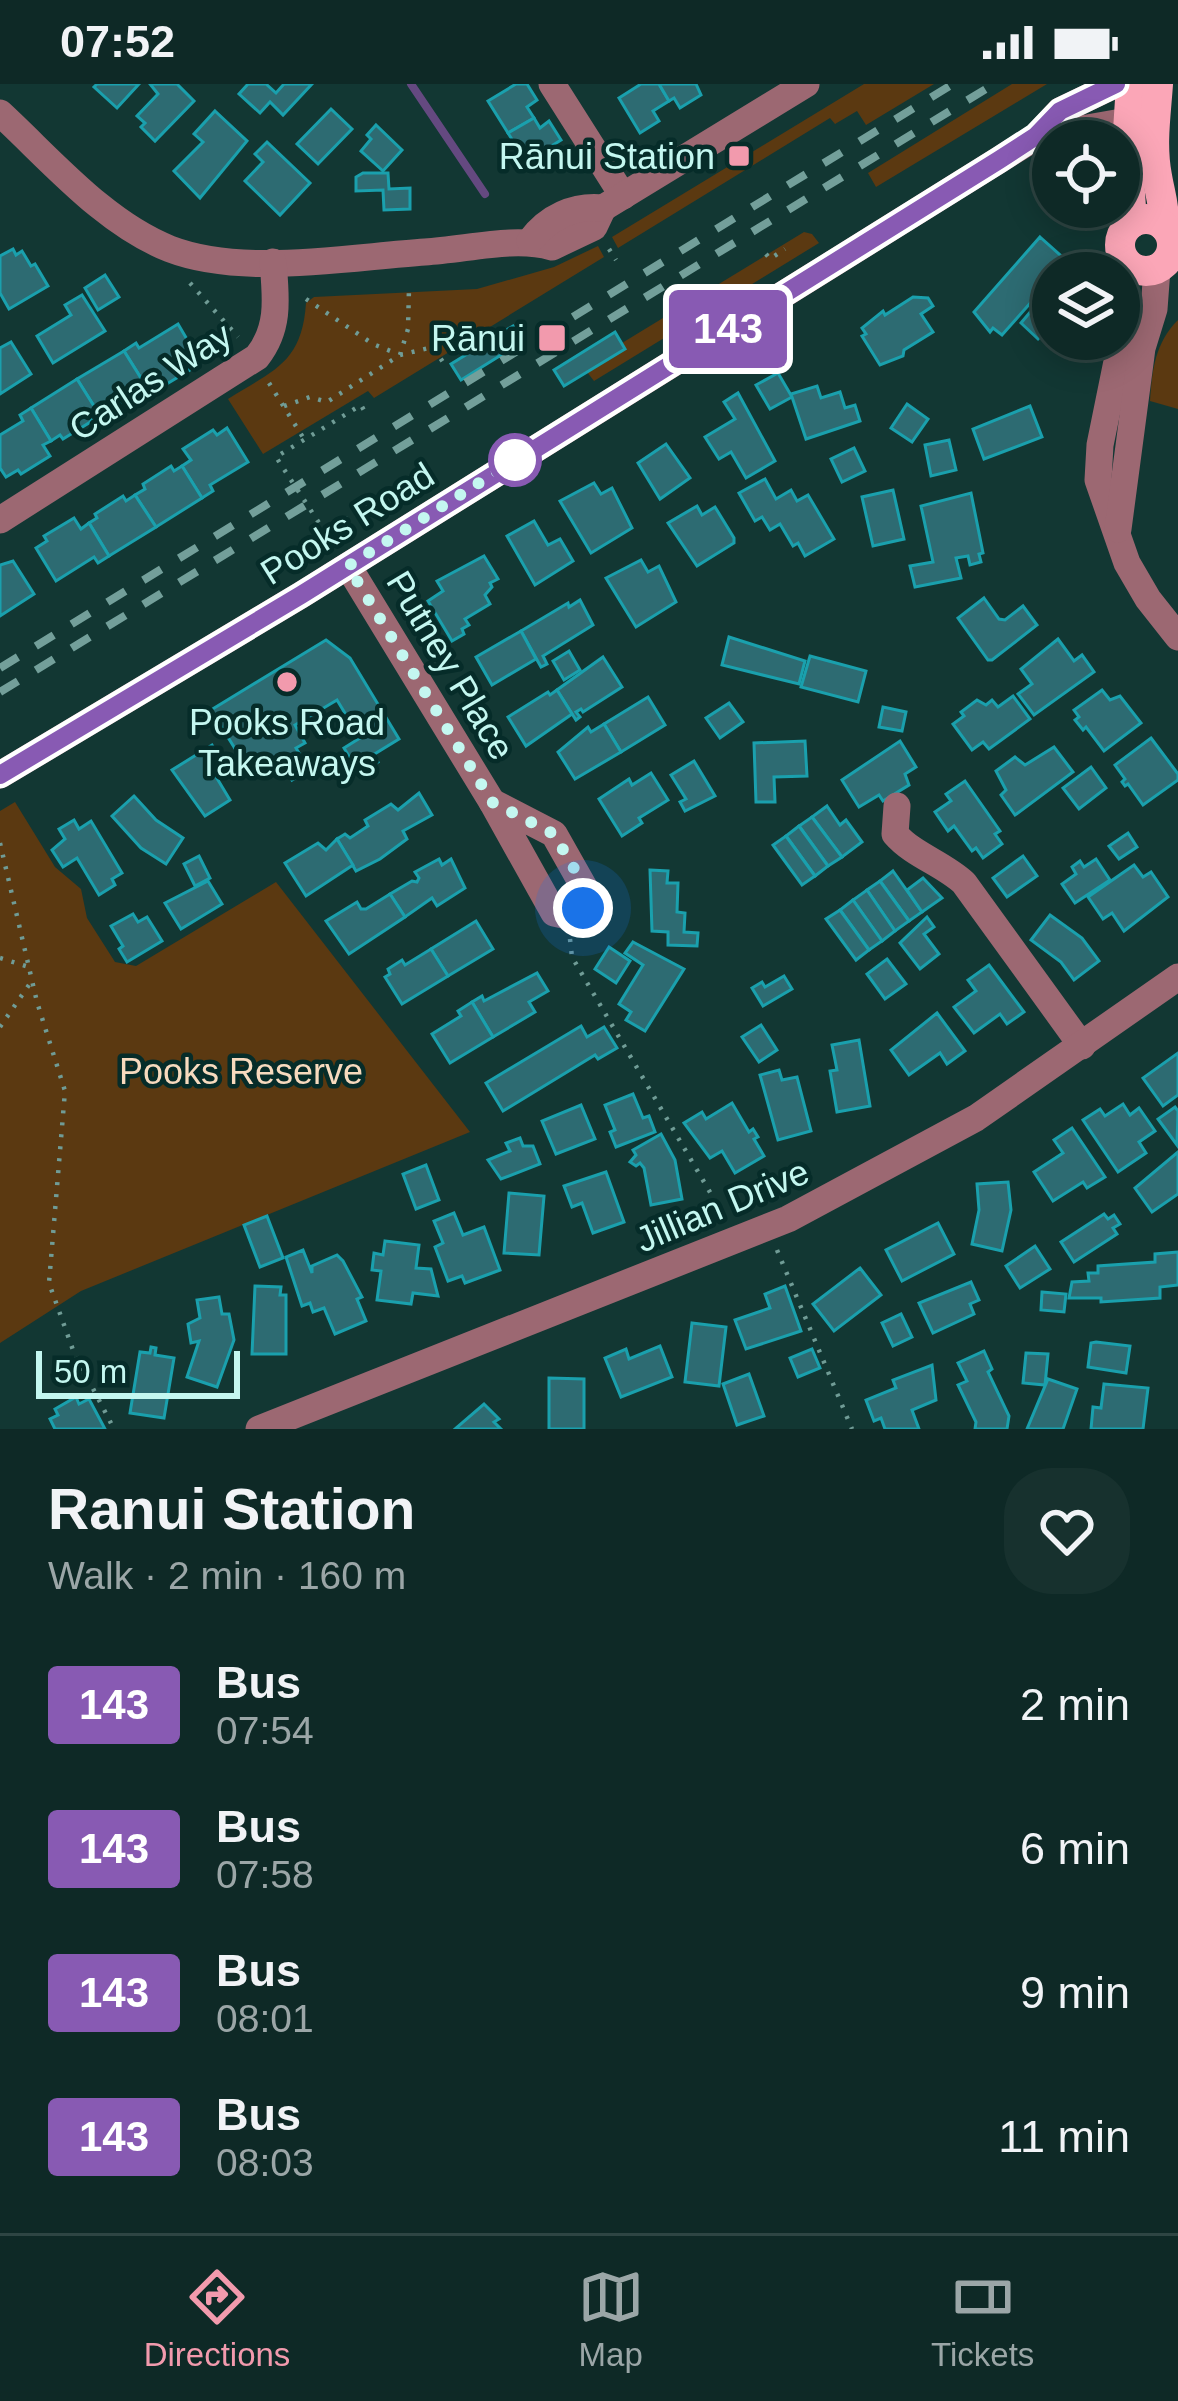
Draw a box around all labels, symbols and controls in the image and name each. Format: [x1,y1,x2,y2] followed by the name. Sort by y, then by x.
[60,16,175,67] text: 07:52
[1032,120,1140,360] map controls
[1032,120,1140,228] button: locate
[499,136,715,177] place label: Rānui Station
[726,143,752,169] marker: Rānui Station
[1032,252,1140,360] button: layers
[659,290,797,368] line badge: 143
[693,305,763,352] text: 143
[62,314,239,449] street label: Carlas Way
[431,318,525,359] place label: Rānui
[536,322,568,354] marker: Rānui
[490,435,540,485] unlabelled marker
[253,454,441,593] street label: Pooks Road
[378,564,523,767] street label: Putney Place
[274,669,300,695] marker: Pooks Road Takeaways
[189,702,385,784] place label: Pooks Road Takeaways
[553,878,613,938] your location
[119,1051,363,1092] park label: Pooks Reserve
[629,1151,815,1260] street label: Jillian Drive
[36,1345,240,1398] scale bar
[54,1353,127,1390] text: 50 m
[1004,1468,1130,1594] button: heart
[48,1477,415,1541] text: Ranui Station
[48,1554,406,1597] text: Walk · 2 min · 160 m
[216,1657,301,1708] text: Bus
[1020,1679,1130,1730] text: 2 min
[79,1681,149,1728] text: 143
[216,1709,314,1752] text: 07:54
[216,1801,301,1852] text: Bus
[1020,1823,1130,1874] text: 6 min
[79,1825,149,1872] text: 143
[216,1853,314,1896] text: 07:58
[216,1945,301,1996] text: Bus
[1020,1967,1130,2018] text: 9 min
[79,1969,149,2016] text: 143
[216,1997,314,2040] text: 08:01
[216,2089,301,2140] text: Bus
[998,2111,1130,2162] text: 11 min
[79,2113,149,2160] text: 143
[216,2141,314,2184] text: 08:03
[144,2264,290,2374] tab: Directions
[578,2264,644,2374] tab: Map
[931,2264,1034,2374] tab: Tickets

